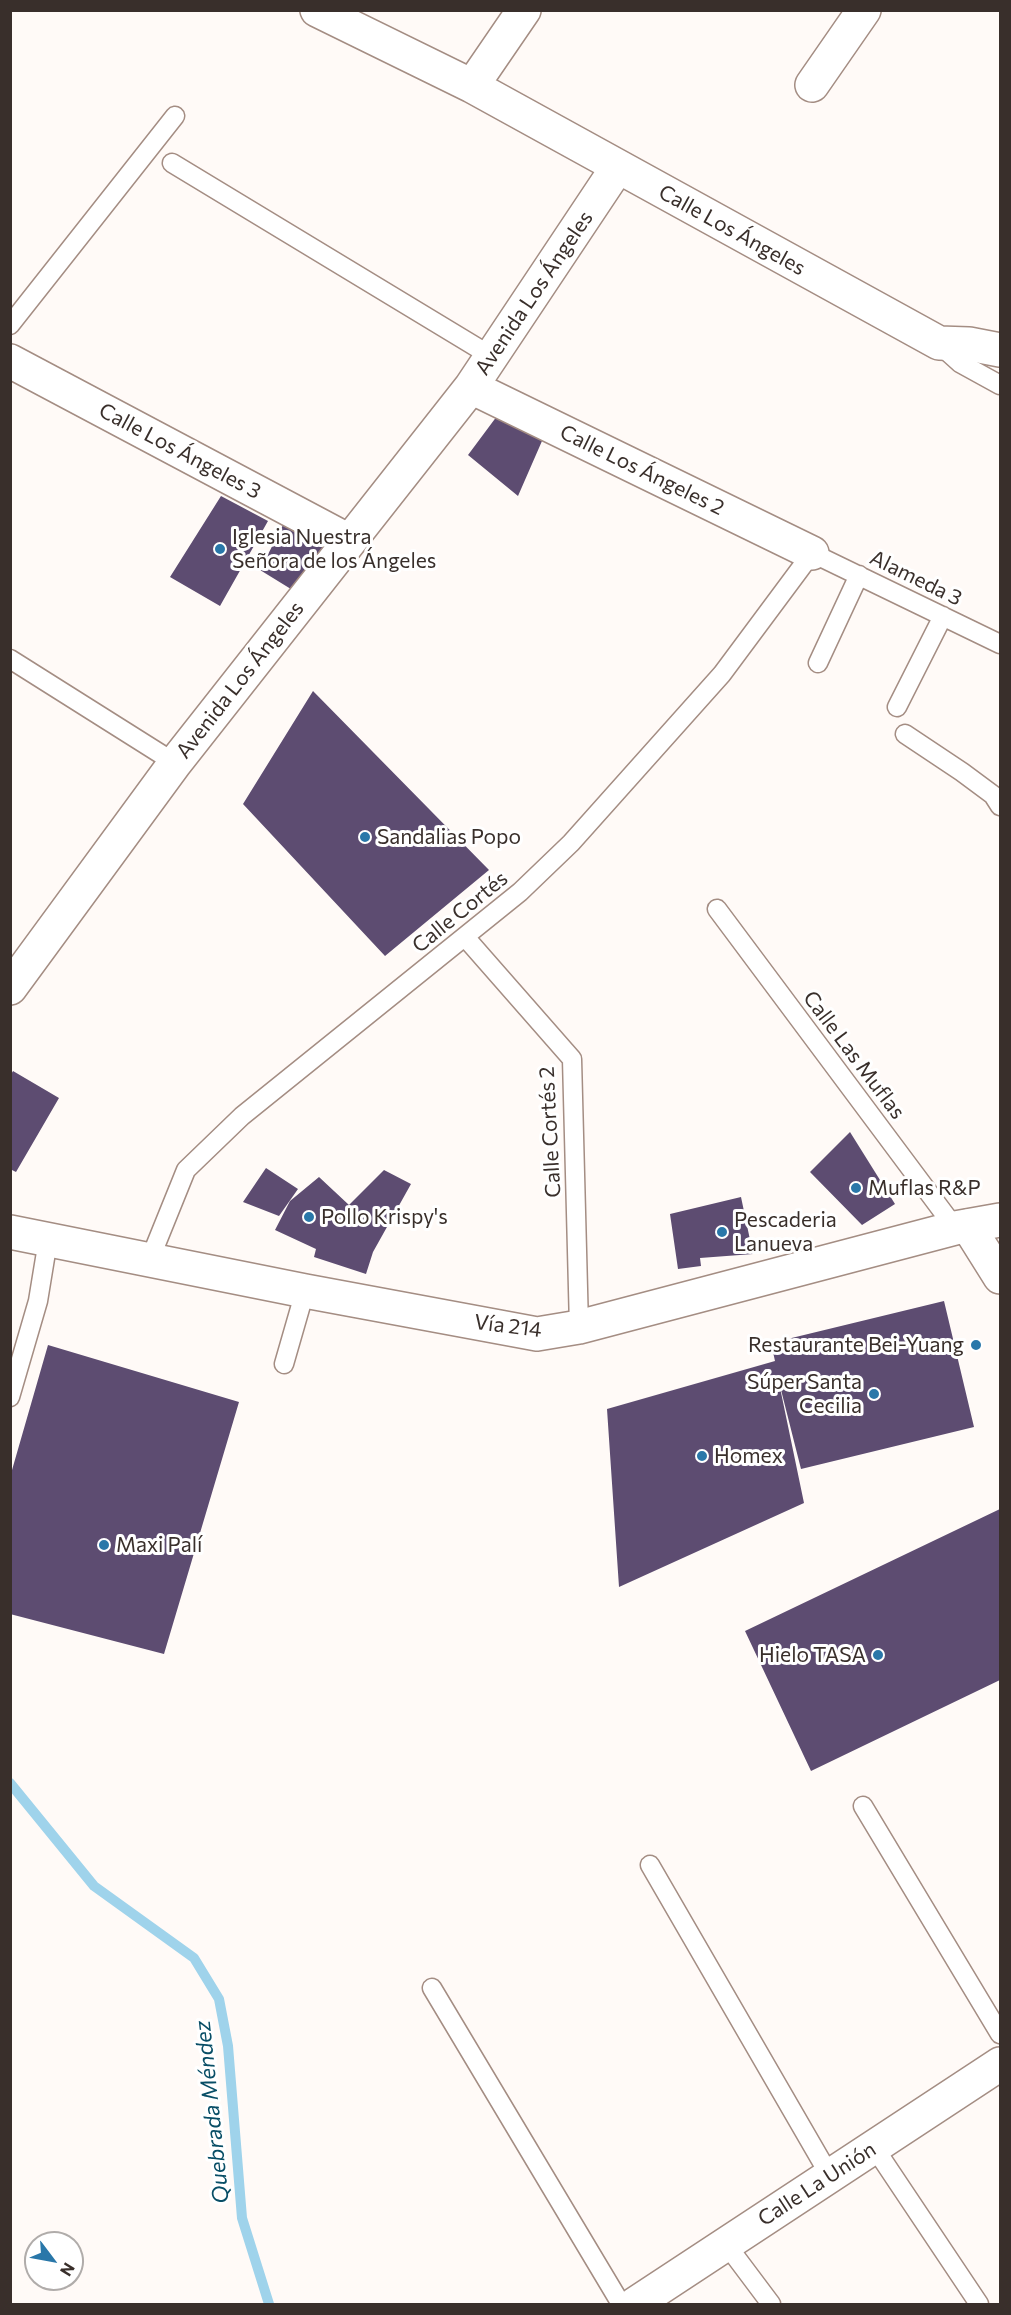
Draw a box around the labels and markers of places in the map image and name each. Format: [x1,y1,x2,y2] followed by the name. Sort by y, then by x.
[232,524,436,574] place label: Iglesia Nuestra Señora de los Ángeles
[213,542,227,556] marker: Iglesia Nuestra Señora de los Ángeles
[377,824,521,850] place label: Sandalias Popo
[358,830,372,844] marker: Sandalias Popo
[868,1175,981,1201] place label: Muflas R&P
[849,1181,863,1195] marker: Muflas R&P
[321,1204,448,1230] place label: Pollo Krispy's
[734,1207,837,1257] place label: Pescaderia Lanueva
[302,1210,316,1224] marker: Pollo Krispy's
[715,1225,729,1239] marker: Pescaderia Lanueva
[748,1332,964,1358] place label: Restaurante Bei-Yuang
[969,1338,983,1352] marker: Restaurante Bei-Yuang
[747,1369,862,1419] place label: Súper Santa Cecilia
[867,1387,881,1401] marker: Súper Santa Cecilia
[714,1443,783,1469] place label: Homex
[695,1449,709,1463] marker: Homex
[116,1532,202,1558] place label: Maxi Palí
[97,1538,111,1552] marker: Maxi Palí
[759,1642,866,1668] place label: Hielo TASA
[871,1648,885,1662] marker: Hielo TASA

